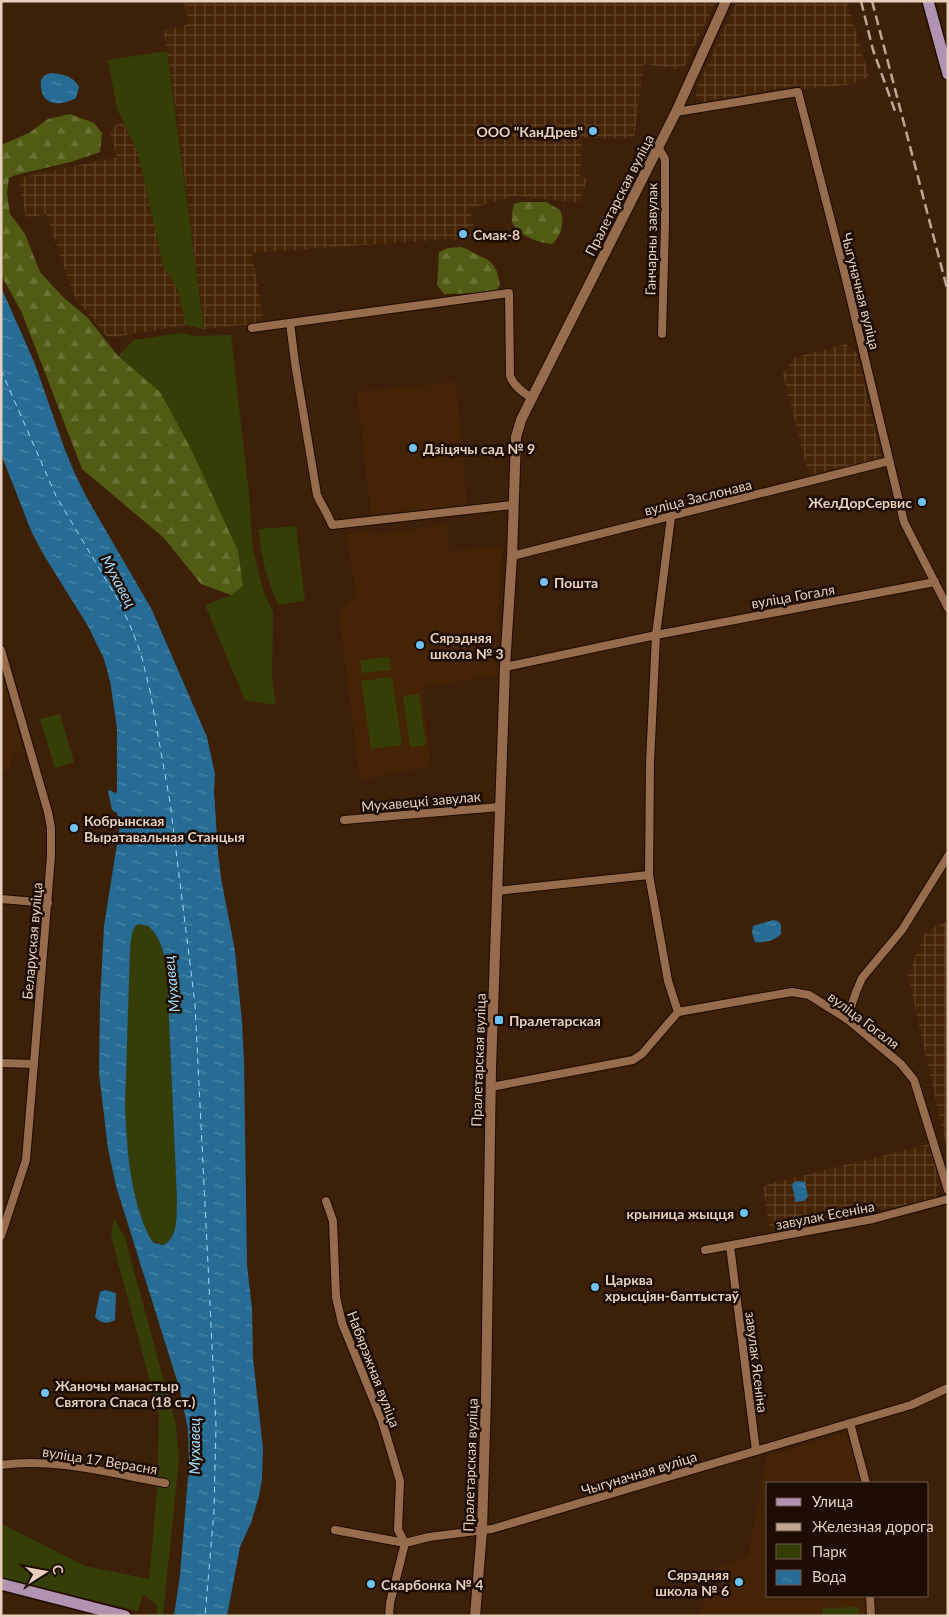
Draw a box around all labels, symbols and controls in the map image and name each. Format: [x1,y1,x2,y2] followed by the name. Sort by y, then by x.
[476,123,583,140] place label: ООО "КанДрев"
[587,125,599,137] marker: ООО "КанДрев"
[581,131,657,259] street label: Пралетарская вуліца
[642,182,660,296] street label: Ганчарны завулак
[473,226,520,243] place label: Смак-8
[457,228,469,240] marker: Смак-8
[838,231,884,351] street label: Чыгуначная вуліца
[423,440,535,457] place label: Дзіцячы сад № 9
[407,442,419,454] marker: Дзіцячы сад № 9
[642,475,754,519] street label: вуліца Заслонава
[808,494,912,511] place label: ЖелДорСервис
[916,496,928,508] marker: ЖелДорСервис
[98,552,140,610] water label: Мухавец
[554,574,598,591] place label: Пошта
[538,576,550,588] marker: Пошта
[750,580,836,612] street label: вуліца Гогаля
[430,629,504,662] place label: Сярэдняя школа № 3
[414,639,426,651] marker: Сярэдняя школа № 3
[361,787,482,815] street label: Мухавецкі завулак
[84,812,245,845] place label: Кобрынская Выратавальная Станцыя
[68,822,80,834] marker: Кобрынская Выратавальная Станцыя
[18,882,46,1000] street label: Беларуская вуліца
[159,955,183,1013] water label: Мухавец
[825,988,903,1052] street label: вуліца Гогаля
[467,993,489,1127] street label: Пралетарская вуліца
[509,1012,601,1029] place label: Пралетарская
[493,1014,505,1026] marker: Пралетарская
[774,1197,876,1233] street label: завулак Есеніна
[627,1205,734,1222] place label: крыница жыцця
[738,1207,750,1219] marker: крыница жыцця
[605,1271,740,1304] place label: Царква хрысціян-баптыстаў
[589,1281,601,1293] marker: Царква хрысціян-баптыстаў
[344,1308,404,1430] street label: Набярэжная вуліца
[742,1310,772,1414] street label: завулак Ясеніна
[55,1377,195,1410] place label: Жаночы манастыр Святога Спаса (18 ст.)
[39,1387,51,1399] marker: Жаночы манастыр Святога Спаса (18 ст.)
[459,1398,481,1532] street label: Пралетарская вуліца
[185,1417,203,1475] water label: Мухавец
[41,1443,159,1477] street label: вуліца 17 Верасня
[579,1447,699,1499] street label: Чыгуначная вуліца
[766,1482,929,1597] legend
[812,1492,853,1510] text: Улица
[812,1517,934,1535] text: Железная дорога
[812,1542,847,1560] text: Парк
[20,1547,70,1597] north arrow
[49,1563,68,1576] text: С
[655,1566,729,1599] place label: Сярэдняя школа № 6
[812,1567,847,1585] text: Вода
[381,1576,483,1593] place label: Скарбонка № 4
[733,1576,745,1588] marker: Сярэдняя школа № 6
[365,1578,377,1590] marker: Скарбонка № 4

